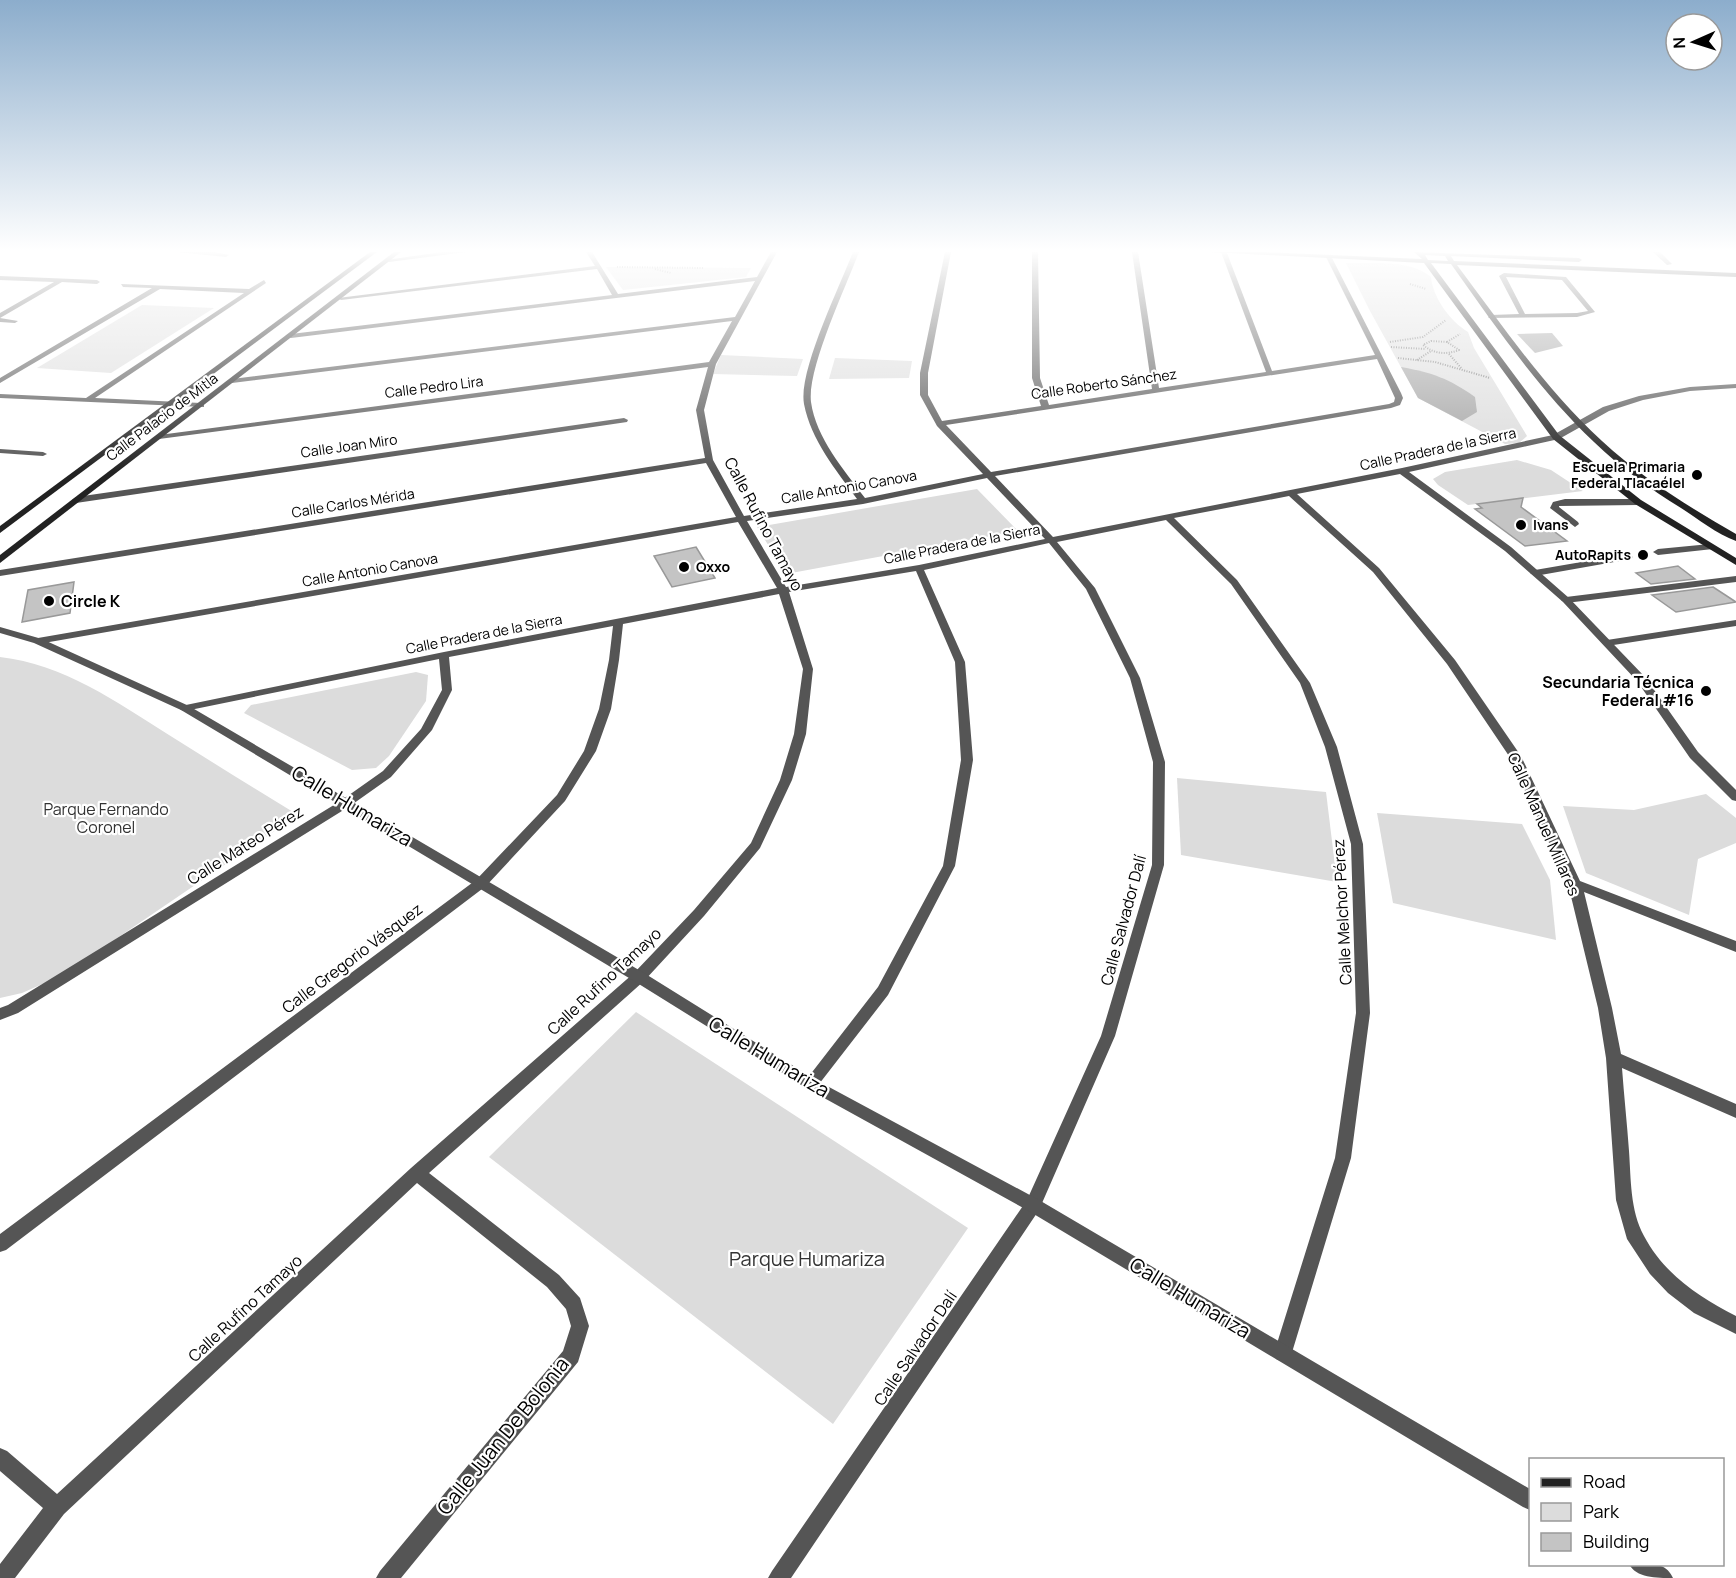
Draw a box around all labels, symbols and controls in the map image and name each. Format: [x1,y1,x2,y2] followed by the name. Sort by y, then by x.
[1664,12,1724,72] north arrow
[1668,36,1690,49] text: N
[1030,364,1178,403] street label: Calle Roberto Sánchez
[102,368,221,465] street label: Calle Palacio de Mitla
[384,371,484,402] street label: Calle Pedro Lira
[1358,423,1518,474] street label: Calle Pradera de la Sierra
[299,429,398,462] street label: Calle Joan Miro
[719,453,809,595] street label: Calle Rufino Tamayo
[1571,457,1685,492] place label: Escuela Primaria Federal Tlacaélel
[780,465,918,508] street label: Calle Antonio Canova
[1690,468,1704,482] marker: Escuela Primaria Federal Tlacaélel
[290,483,416,522] street label: Calle Carlos Mérida
[1533,515,1569,534] place label: Ivans
[1514,518,1528,532] marker: Ivans
[882,519,1042,568] street label: Calle Pradera de la Sierra
[1555,545,1631,564] place label: AutoRapits
[301,548,439,591] street label: Calle Antonio Canova
[1636,548,1650,562] marker: AutoRapits
[696,557,730,576] place label: Oxxo
[677,560,691,574] marker: Oxxo
[61,590,121,612] place label: Circle K
[42,594,56,608] marker: Circle K
[404,609,564,658] street label: Calle Pradera de la Sierra
[1542,671,1694,711] place label: Secundaria Técnica Federal #16
[1699,684,1713,698] marker: Secundaria Técnica Federal #16
[1502,749,1586,899] street label: Calle Manuel Millares
[287,759,418,852] street label: Calle Humariza
[43,798,169,838] park label: Parque Fernando Coronel
[183,800,307,890] street label: Calle Mateo Pérez
[1327,838,1357,986] street label: Calle Melchor Pérez
[1095,852,1151,988] street label: Calle Salvador Dalí
[277,898,427,1018] street label: Calle Gregorio Vásquez
[542,922,666,1040] street label: Calle Rufino Tamayo
[704,1010,835,1103] street label: Calle Humariza
[729,1245,885,1272] park label: Parque Humariza
[183,1249,307,1367] street label: Calle Rufino Tamayo
[1125,1251,1256,1344] street label: Calle Humariza
[868,1286,962,1410] street label: Calle Salvador Dalí
[430,1351,575,1520] street label: Calle Juan De Bolonia
[1529,1458,1724,1566] legend
[1583,1469,1626,1493] text: Road
[1583,1499,1620,1523] text: Park
[1583,1529,1649,1553] text: Building

